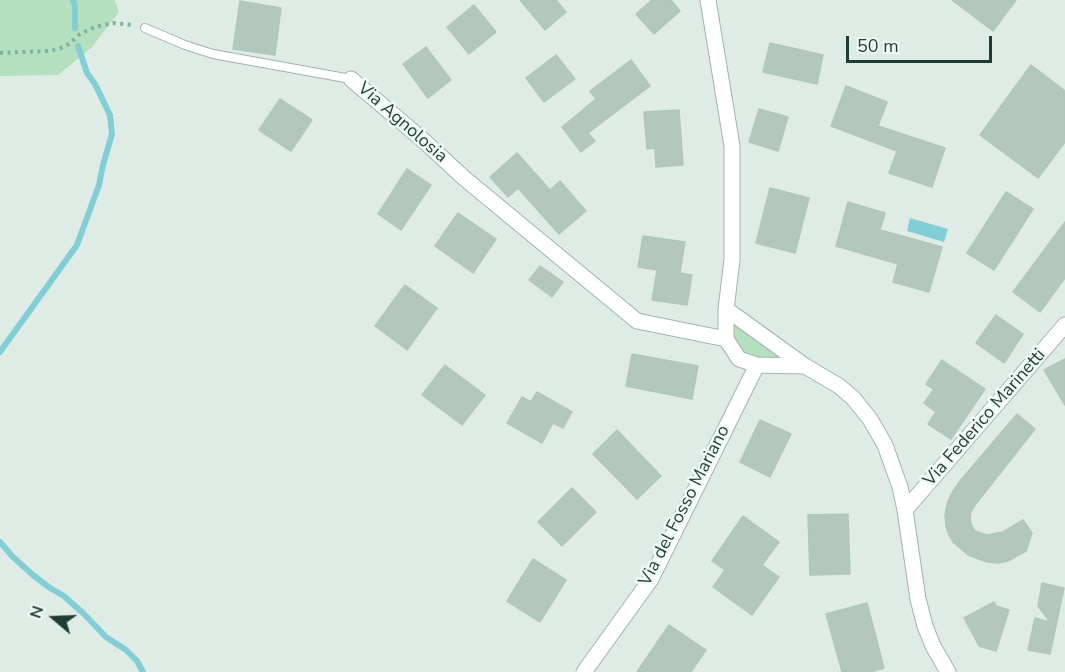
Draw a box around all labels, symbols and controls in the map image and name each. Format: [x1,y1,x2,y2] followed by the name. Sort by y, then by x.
[849,24,994,62] scale bar
[857,34,899,58] text: 50 m
[353,78,451,168] street label: Via Agnolosia
[919,345,1051,491] street label: Via Federico Marinetti
[635,422,735,590] street label: Via del Fosso Mariano
[24,588,84,648] north arrow
[25,603,49,621] text: N

